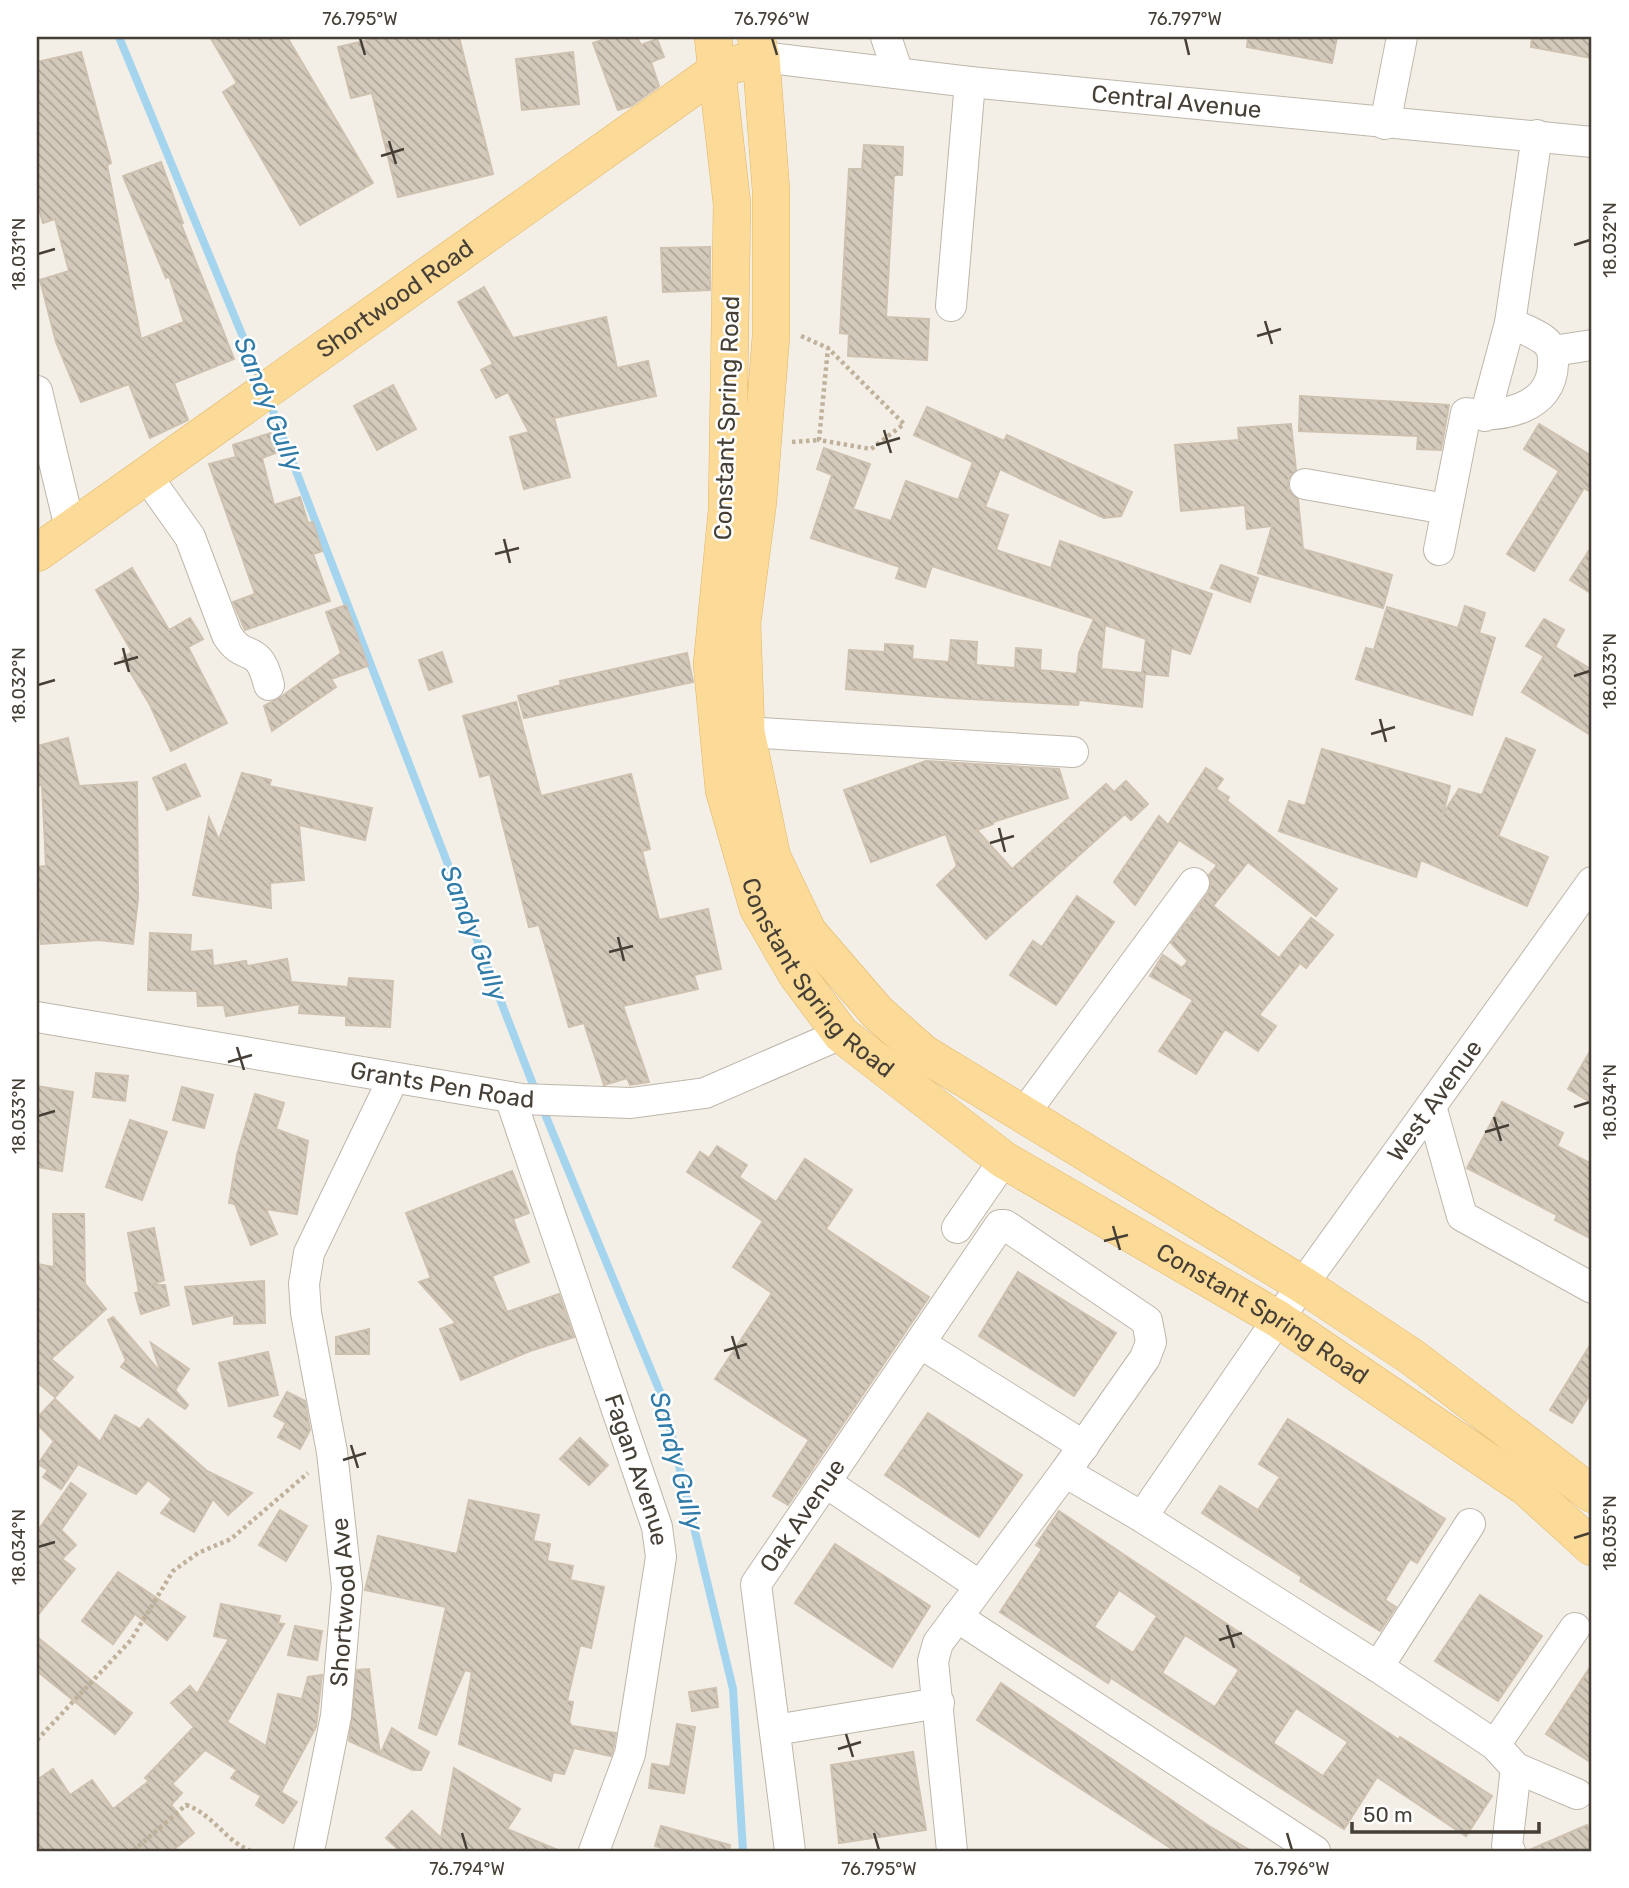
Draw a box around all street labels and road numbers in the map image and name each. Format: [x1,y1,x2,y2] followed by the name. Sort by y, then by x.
[1090,80,1263,124] street label: Central Avenue
[311,234,479,364] street label: Shortwood Road
[709,295,745,541] street label: Constant Spring Road
[736,875,899,1084] street label: Constant Spring Road
[1382,1034,1488,1167] street label: West Avenue
[348,1056,535,1113] street label: Grants Pen Road
[1151,1237,1374,1390] street label: Constant Spring Road
[599,1390,673,1547] street label: Fagan Avenue
[754,1453,851,1578] street label: Oak Avenue
[325,1516,362,1688] street label: Shortwood Ave

